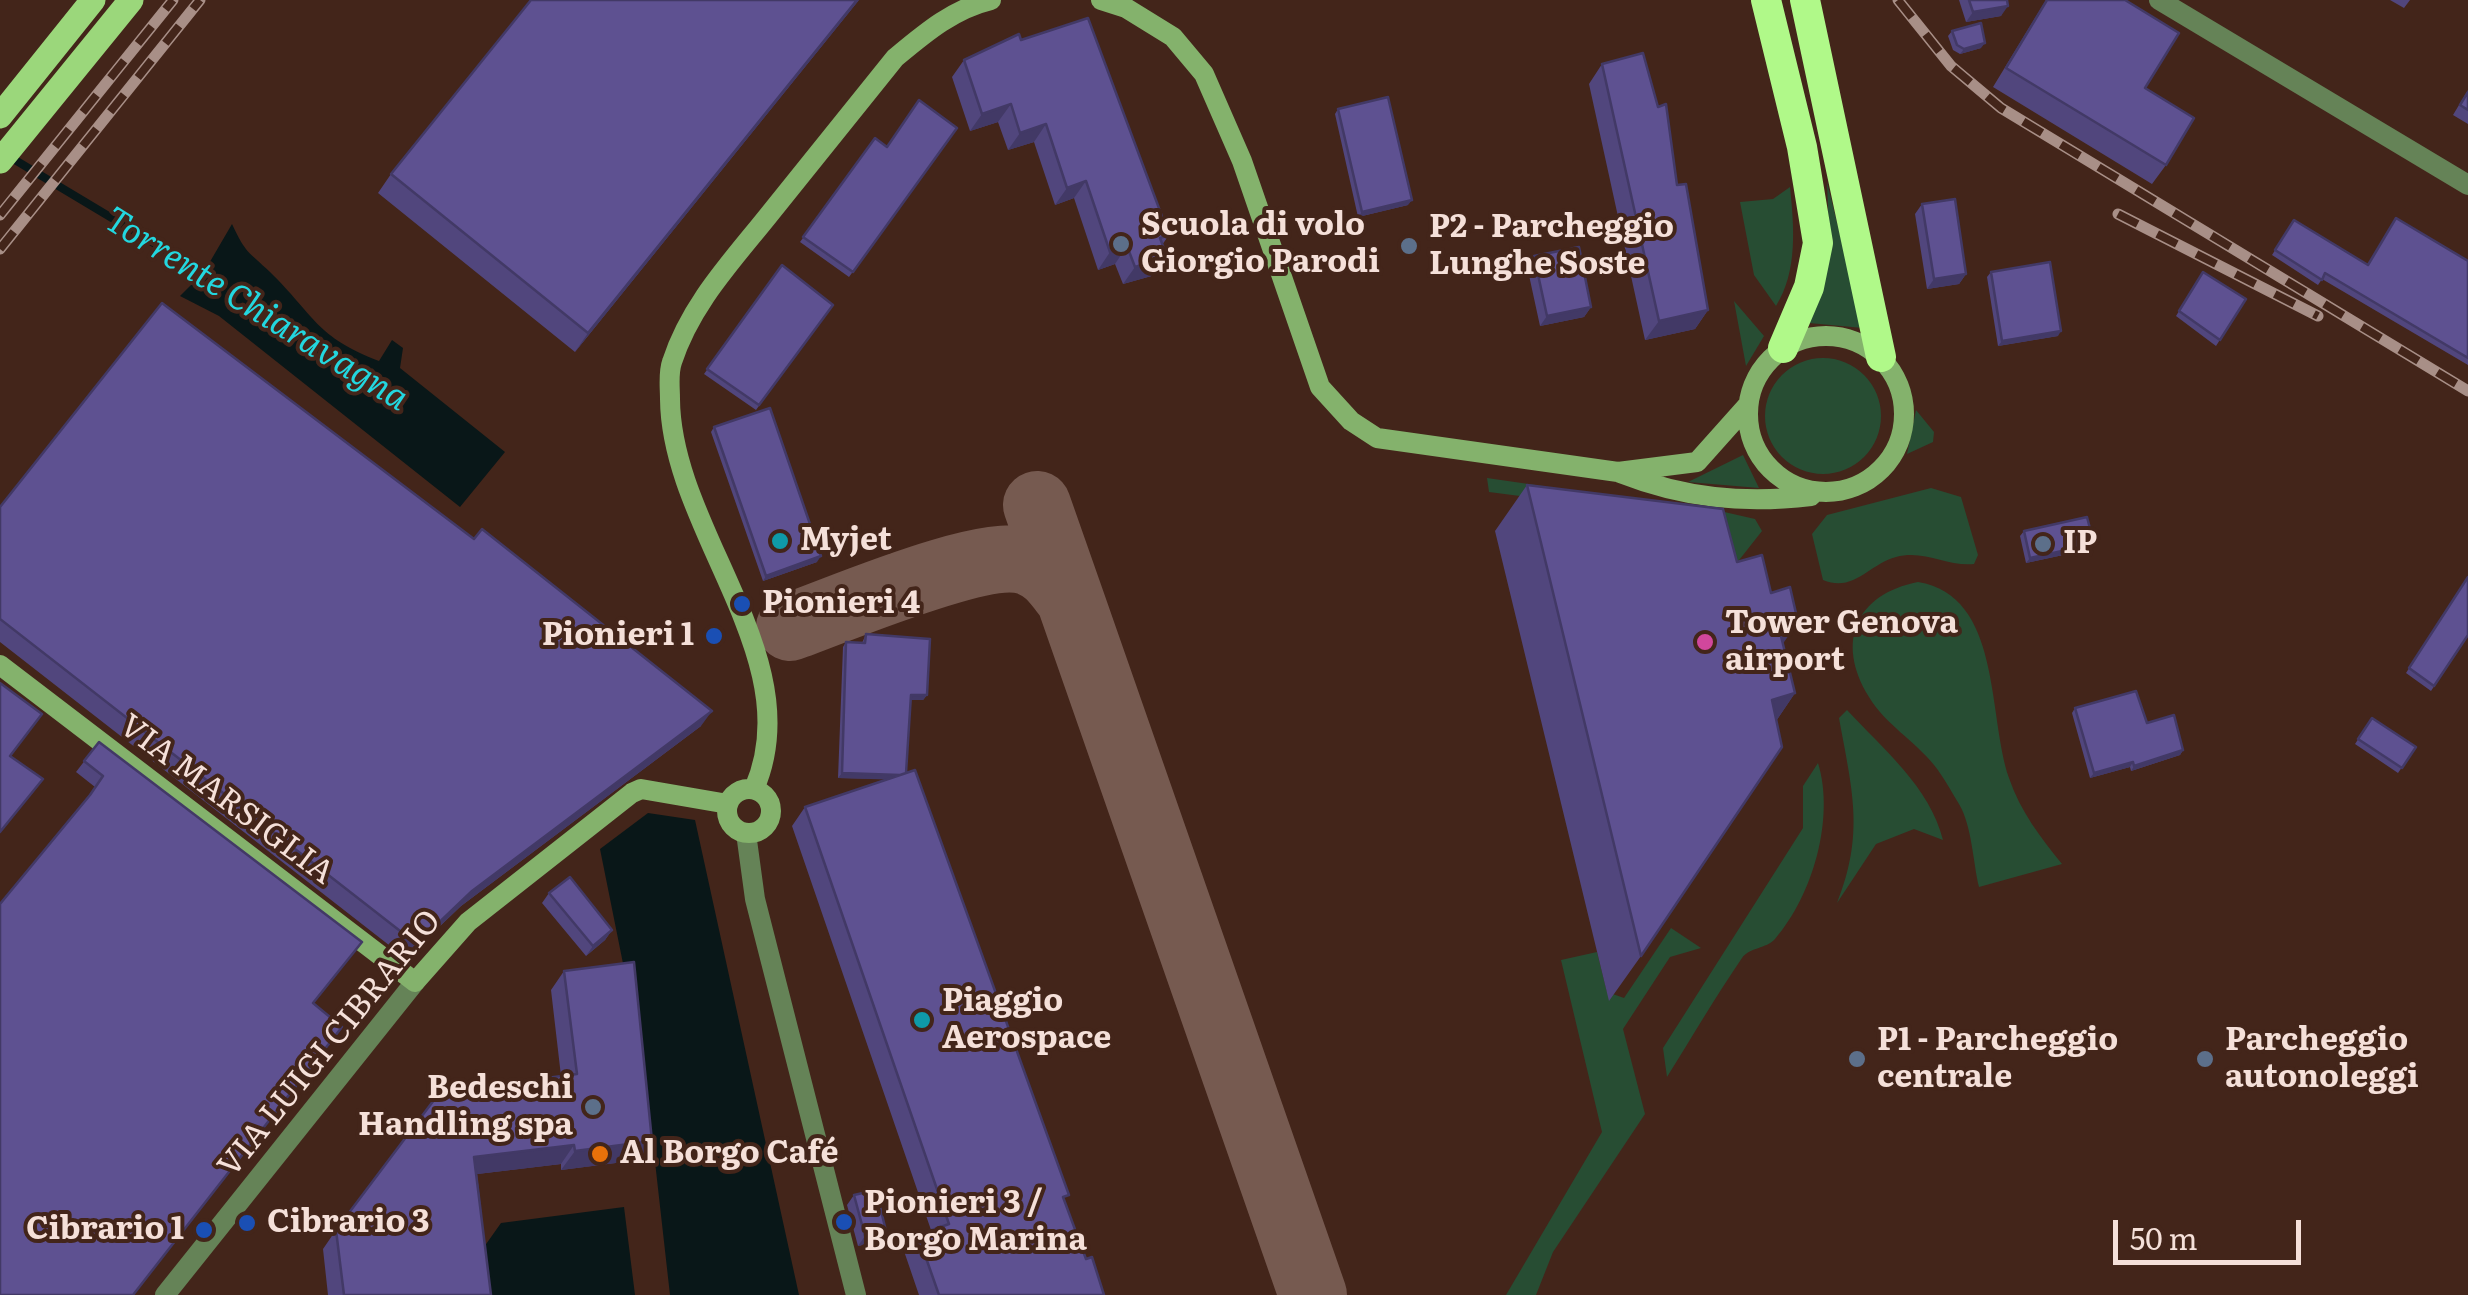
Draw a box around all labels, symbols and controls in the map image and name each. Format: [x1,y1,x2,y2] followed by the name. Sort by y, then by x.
[96,199,416,421] water label: Torrente Chiaravagna
[1141,207,1380,282] place label: Scuola di volo Giorgio Parodi
[1429,209,1674,284] place label: P2 - Parcheggio Lunghe Soste
[1110,233,1132,255] marker: Scuola di volo Giorgio Parodi
[1398,235,1420,257] marker: P2 - Parcheggio Lunghe Soste
[800,522,892,560] place label: Myjet
[2063,525,2097,563] place label: IP
[769,530,791,552] marker: Myjet
[2032,533,2054,555] marker: IP
[762,585,920,623] place label: Pionieri 4
[731,593,753,615] marker: Pionieri 4
[1725,605,1958,680] place label: Tower Genova airport
[542,617,694,655] place label: Pionieri 1
[703,625,725,647] marker: Pionieri 1
[1694,631,1716,653] marker: Tower Genova airport
[111,707,341,893] street label: VIA MARSIGLIA
[211,903,449,1185] street label: VIA LUIGI CIBRARIO
[942,983,1111,1058] place label: Piaggio Aerospace
[911,1009,933,1031] marker: Piaggio Aerospace
[1877,1022,2118,1097] place label: P1 - Parcheggio centrale
[2225,1022,2419,1097] place label: Parcheggio autonoleggi
[1846,1048,1868,1070] marker: P1 - Parcheggio centrale
[2194,1048,2216,1070] marker: Parcheggio autonoleggi
[358,1070,573,1145] place label: Bedeschi Handling spa
[582,1096,604,1118] marker: Bedeschi Handling spa
[620,1135,839,1173] place label: Al Borgo Café
[589,1143,611,1165] marker: Al Borgo Café
[864,1185,1087,1260] place label: Pionieri 3 / Borgo Marina
[2118,1200,2306,1262] scale bar
[267,1204,430,1242] place label: Cibrario 3
[26,1211,184,1249] place label: Cibrario 1
[833,1211,855,1233] marker: Pionieri 3 / Borgo Marina
[236,1212,258,1234] marker: Cibrario 3
[2130,1215,2198,1259] text: 50 m
[193,1219,215,1241] marker: Cibrario 1

